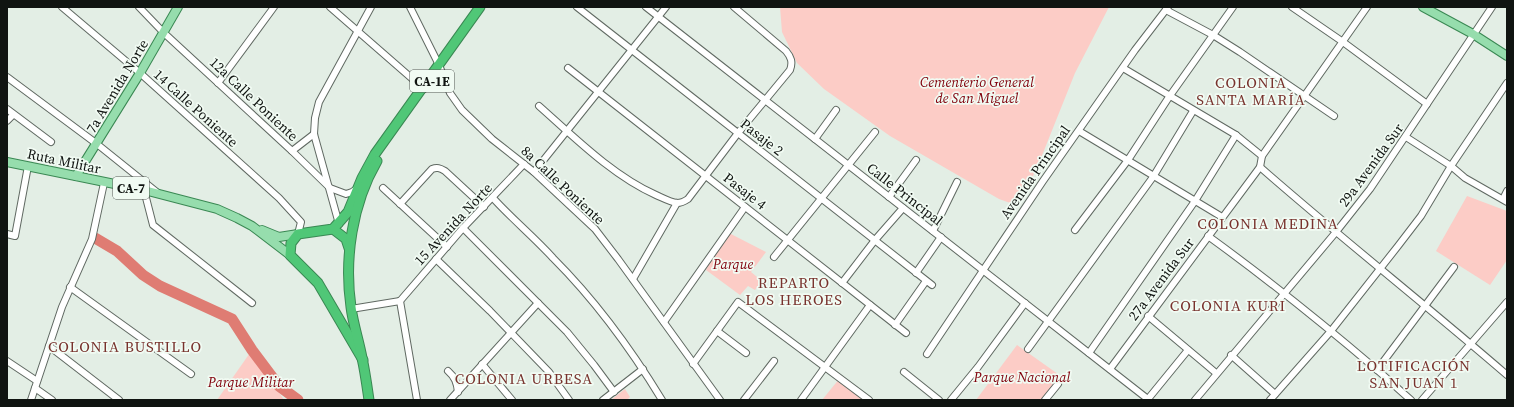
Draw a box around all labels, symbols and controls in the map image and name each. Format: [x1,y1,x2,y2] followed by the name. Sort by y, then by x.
[81,35,153,137] street label: 7a Avenida Norte
[205,53,303,145] street label: 12a Calle Poniente
[149,65,243,151] street label: 14 Calle Poniente
[410,70,454,92] road number: CA-1E
[920,72,1034,108] park label: Cementerio General de San Miguel
[1196,72,1306,110] district label: COLONIA SANTA MARÍA
[736,114,788,160] street label: Pasaje 2
[1334,119,1408,211] street label: 29a Avenida Sur
[995,121,1075,223] street label: Avenida Principal
[517,141,609,229] street label: 8a Calle Poniente
[25,143,103,179] street label: Ruta Militar
[863,158,947,230] street label: Calle Principal
[719,168,771,214] street label: Pasaje 4
[113,177,149,199] road number: CA-7
[409,178,497,270] street label: 15 Avenida Norte
[1197,213,1339,234] district label: COLONIA MEDINA
[1123,233,1199,324] street label: 27a Avenida Sur
[712,254,753,274] park label: Parque
[745,272,843,310] district label: REPARTO LOS HEROES
[1170,295,1286,316] district label: COLONIA KURI
[48,336,202,357] district label: COLONIA BUSTILLO
[1357,355,1471,393] district label: LOTIFICACIÓN SAN JUAN 1
[973,367,1071,387] park label: Parque Nacional
[455,368,593,389] district label: COLONIA URBESA
[207,372,295,392] park label: Parque Militar

